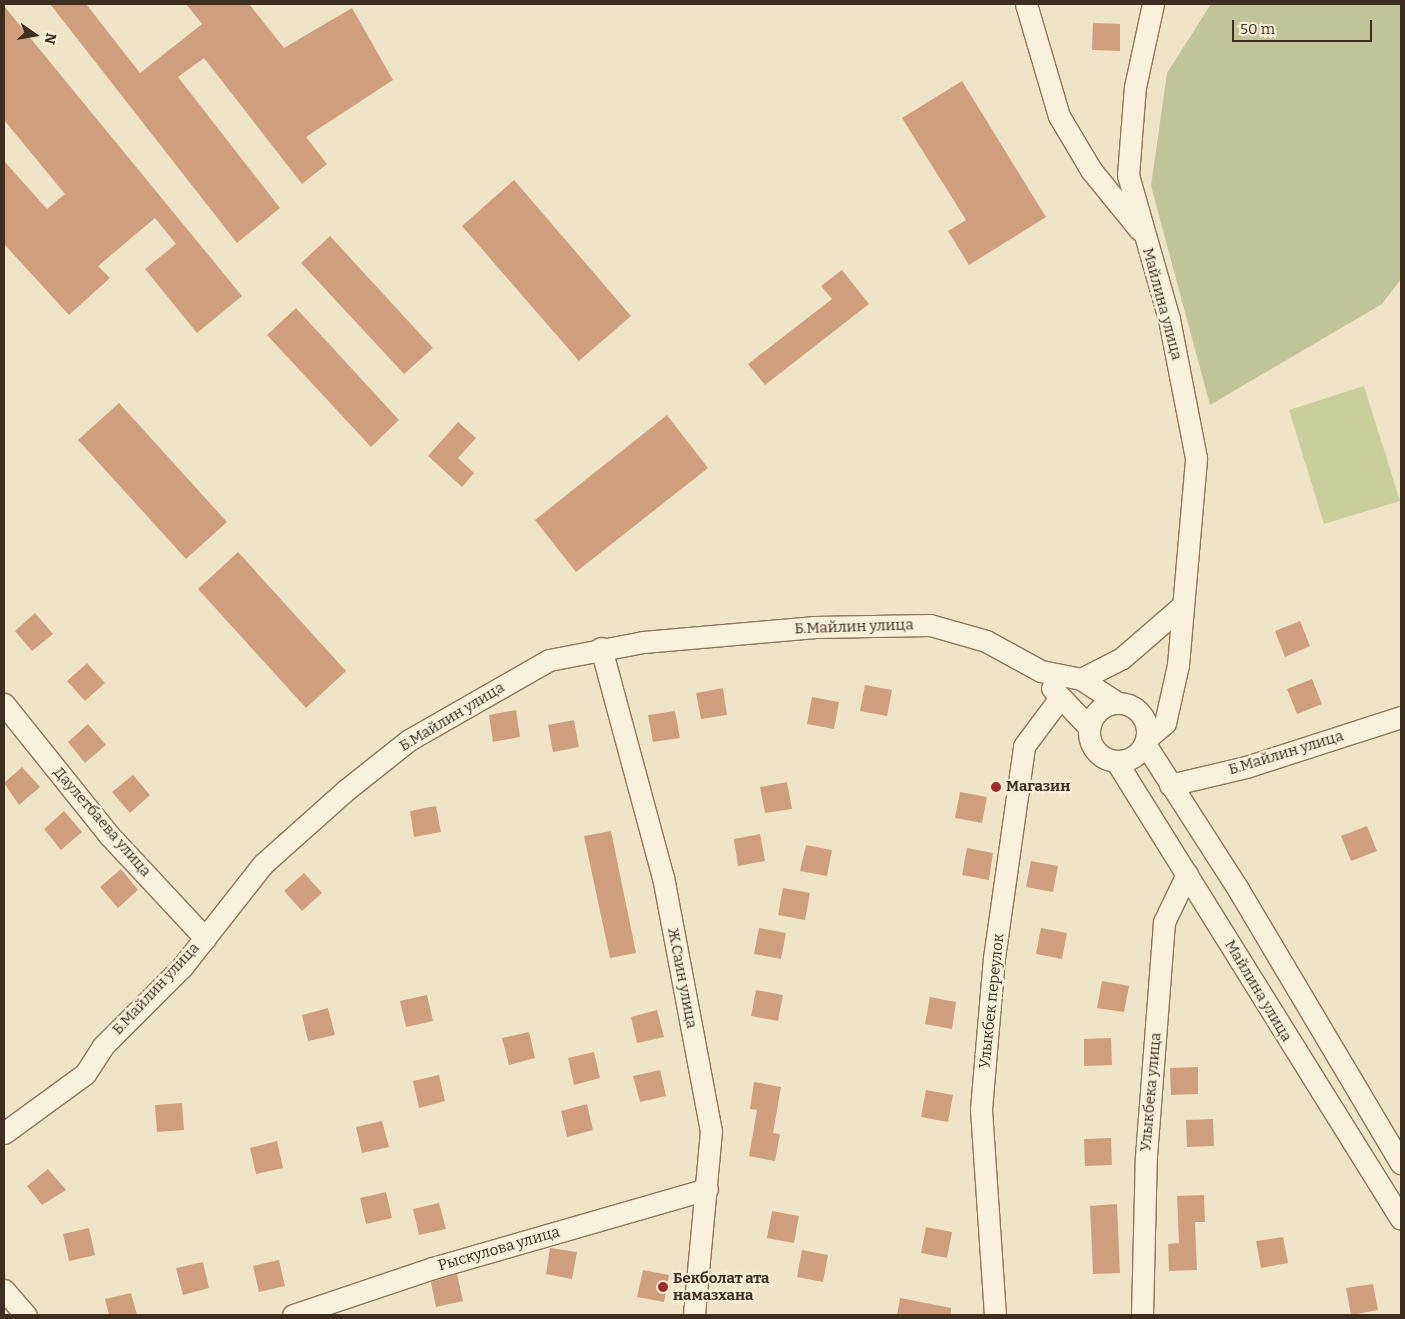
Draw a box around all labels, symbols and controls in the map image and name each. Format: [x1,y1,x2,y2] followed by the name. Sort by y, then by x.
[10,10,60,60] north arrow
[1235,10,1375,42] scale bar
[1240,20,1275,38] text: 50 m
[41,31,60,46] text: N
[1138,246,1186,362] street label: Майлина улица
[794,616,914,638] street label: Б.Майлин улица
[396,679,508,755] street label: Б.Майлин улица
[1226,727,1346,779] street label: Б.Майлин улица
[50,764,154,880] street label: Даулетбаева улица
[1006,778,1070,796] place label: Магазин
[990,781,1002,793] marker: Магазин
[663,926,701,1030] street label: Ж.Саин улица
[976,933,1008,1069] street label: Улыкбек переулок
[1221,937,1295,1045] street label: Майлина улица
[109,939,203,1039] street label: Б.Майлин улица
[1137,1032,1165,1152] street label: Улыкбека улица
[436,1223,562,1275] street label: Рыскулова улица
[673,1269,769,1304] place label: Бекболат ата намазхана
[657,1281,669,1293] marker: Бекболат ата намазхана

